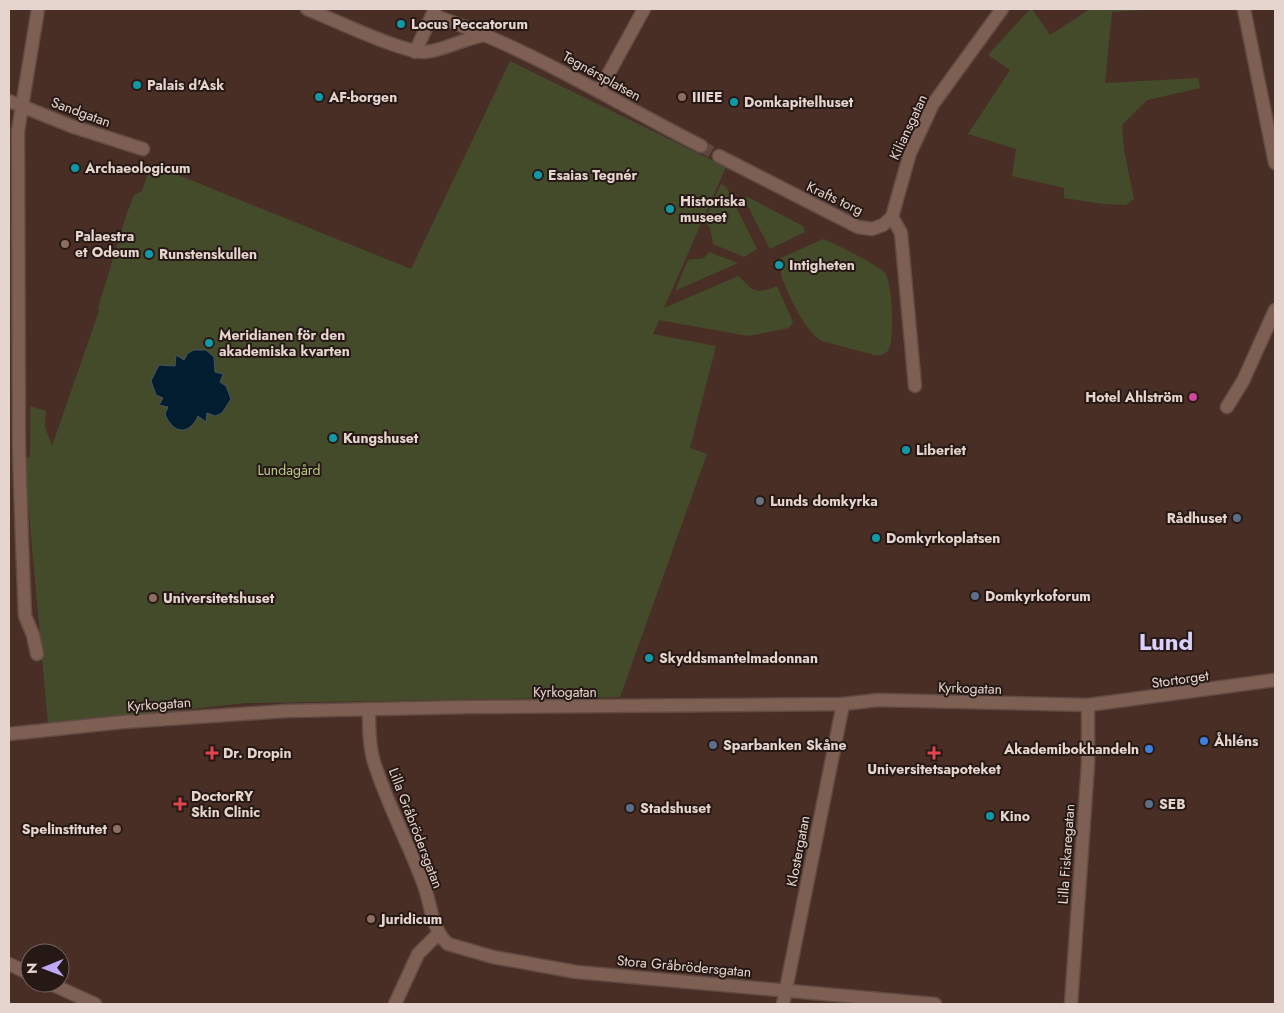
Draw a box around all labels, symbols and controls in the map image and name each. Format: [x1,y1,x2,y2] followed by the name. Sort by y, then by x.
[411,14,528,34] place label: Locus Peccatorum
[395,18,407,30] marker: Locus Peccatorum
[559,46,645,106] street label: Tegnérsplatsen
[147,75,224,95] place label: Palais d'Ask
[131,79,143,91] marker: Palais d'Ask
[328,87,397,107] place label: AF-borgen
[692,87,722,107] place label: IIIEE
[313,91,325,103] marker: AF-borgen
[676,91,688,103] marker: IIIEE
[884,91,932,163] street label: Kiliansgatan
[48,92,114,132] street label: Sandgatan
[744,92,854,112] place label: Domkapitelhuset
[728,96,740,108] marker: Domkapitelhuset
[84,158,190,178] place label: Archaeologicum
[69,162,81,174] marker: Archaeologicum
[548,165,637,185] place label: Esaias Tegnér
[532,169,544,181] marker: Esaias Tegnér
[803,176,867,220] street label: Krafts torg
[680,191,746,227] place label: Historiska museet
[664,203,676,215] marker: Historiska museet
[75,226,139,262] place label: Palaestra et Odeum
[59,238,71,250] marker: Palaestra et Odeum
[159,244,257,264] place label: Runstenskullen
[143,248,155,260] marker: Runstenskullen
[789,255,855,275] place label: Intigheten
[773,259,785,271] marker: Intigheten
[219,325,350,361] place label: Meridianen för den akademiska kvarten
[203,337,215,349] marker: Meridianen för den akademiska kvarten
[1085,387,1183,407] place label: Hotel Ahlström
[1187,391,1199,403] marker: Hotel Ahlström
[343,428,419,448] place label: Kungshuset
[327,432,339,444] marker: Kungshuset
[916,440,967,460] place label: Liberiet
[900,444,912,456] marker: Liberiet
[258,460,321,480] park label: Lundagård
[770,491,878,511] place label: Lunds domkyrka
[754,495,766,507] marker: Lunds domkyrka
[1167,508,1228,528] place label: Rådhuset
[1231,512,1243,524] marker: Rådhuset
[886,528,1000,548] place label: Domkyrkoplatsen
[870,532,882,544] marker: Domkyrkoplatsen
[985,586,1091,606] place label: Domkyrkoforum
[163,588,275,608] place label: Universitetshuset
[969,590,981,602] marker: Domkyrkoforum
[147,592,159,604] marker: Universitetshuset
[1139,624,1193,659] district label: Lund
[659,648,818,668] place label: Skyddsmantelmadonnan
[643,652,655,664] marker: Skyddsmantelmadonnan
[1150,665,1211,693] street label: Stortorget
[938,677,1002,699] street label: Kyrkogatan
[533,682,597,702] street label: Kyrkogatan
[126,692,192,716] street label: Kyrkogatan
[1213,731,1259,751] place label: Åhléns
[723,735,847,755] place label: Sparbanken Skåne
[1198,735,1210,747] marker: Åhléns
[707,739,719,751] marker: Sparbanken Skåne
[1003,739,1139,759] place label: Akademibokhandeln
[223,743,292,763] place label: Dr. Dropin
[1143,743,1155,755] marker: Akademibokhandeln
[205,746,219,760] marker: Dr. Dropin
[928,747,940,759] marker: Universitetsapoteket
[867,759,1001,779] place label: Universitetsapoteket
[384,765,448,891] street label: Lilla Gråbrödersgatan
[191,786,260,822] place label: DoctorRY Skin Clinic
[1159,794,1186,814] place label: SEB
[173,797,187,811] marker: DoctorRY Skin Clinic
[640,798,711,818] place label: Stadshuset
[1143,798,1155,810] marker: SEB
[624,802,636,814] marker: Stadshuset
[1053,803,1079,905] street label: Lilla Fiskaregatan
[1000,806,1030,826] place label: Kino
[984,810,996,822] marker: Kino
[781,814,815,888] street label: Klostergatan
[22,819,108,839] place label: Spelinstitutet
[111,823,123,835] marker: Spelinstitutet
[378,909,442,929] place label: Juridicum
[365,913,377,925] marker: Juridicum
[20,943,70,993] north arrow
[616,950,752,982] street label: Stora Gråbrödersgatan
[22,962,42,974] text: N

